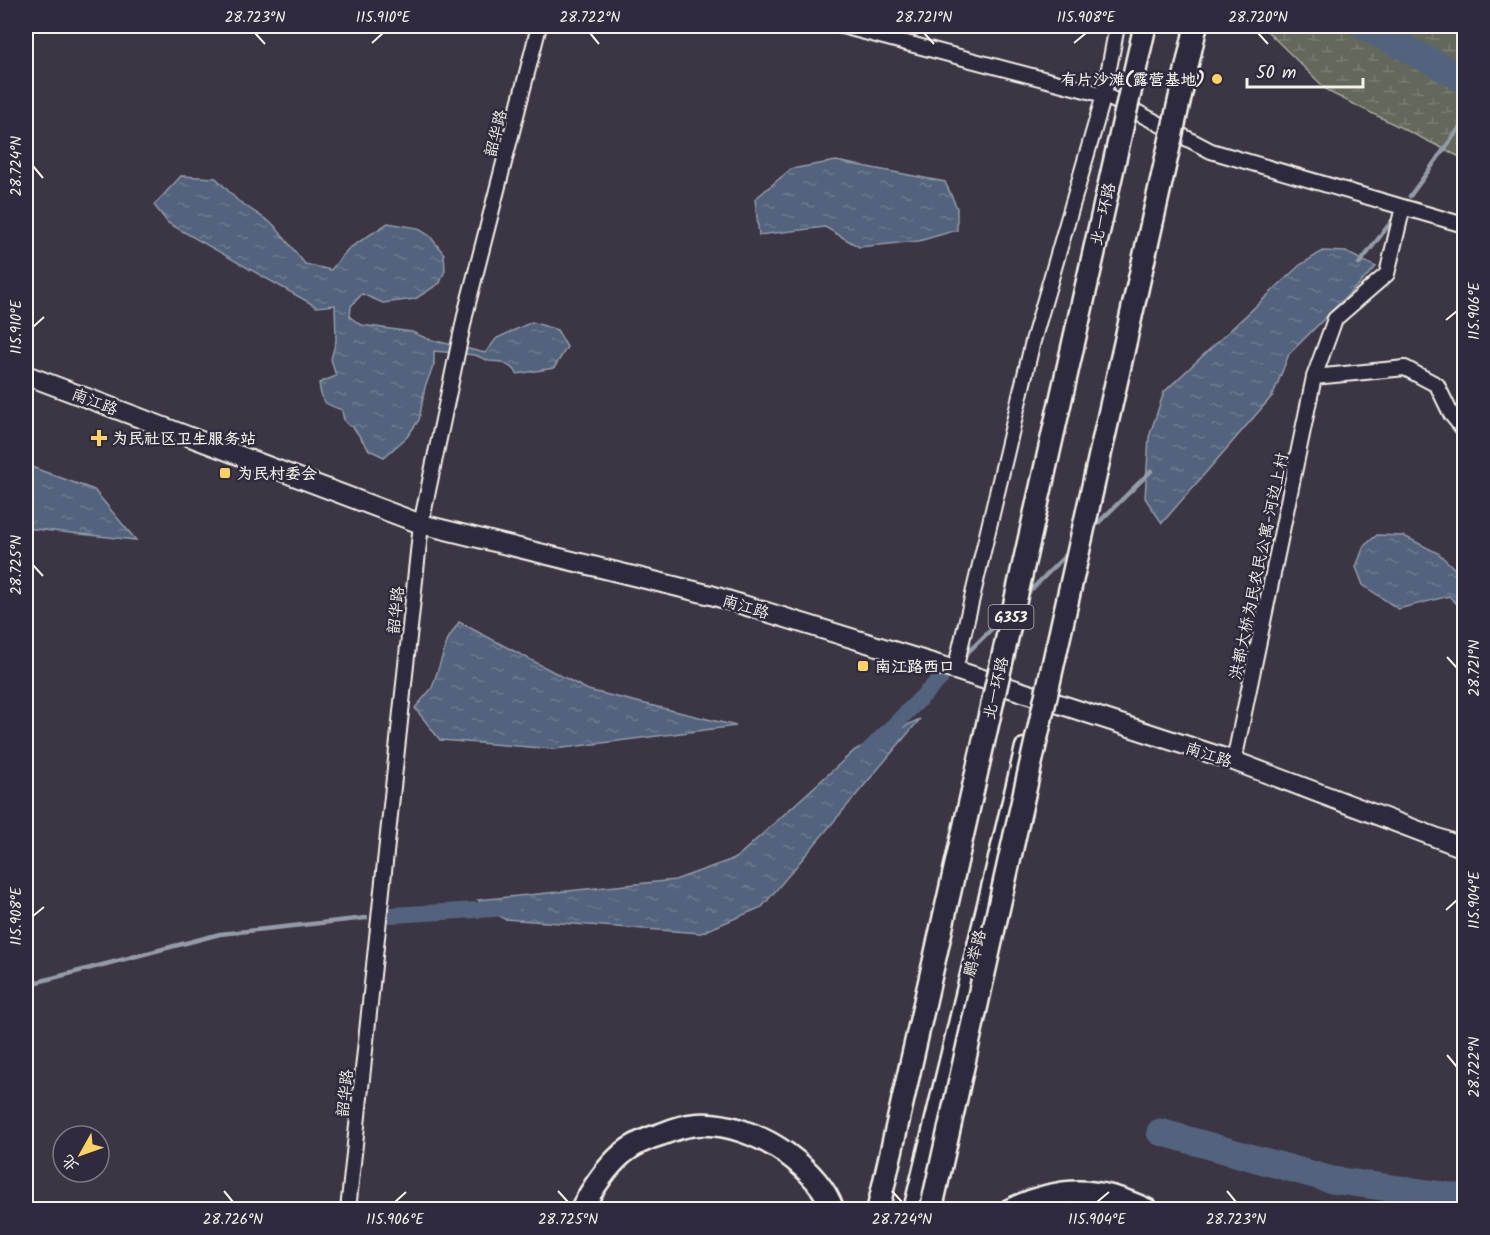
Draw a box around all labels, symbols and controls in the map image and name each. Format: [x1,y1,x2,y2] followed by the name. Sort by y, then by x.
[225,6,285,30] text: 28.723°N
[356,6,411,30] text: 115.910°E
[560,6,620,30] text: 28.722°N
[896,6,952,30] text: 28.721°N
[1057,6,1117,30] text: 115.908°E
[1228,6,1288,30] text: 28.720°N
[1247,51,1362,89] scale bar
[1256,59,1296,88] text: 50 m
[1061,68,1205,93] place label: 有片沙滩(露营基地)
[1210,72,1224,86] marker: 有片沙滩(露营基地)
[479,107,514,160] street label: 韶华路
[5,136,29,196] text: 28.724°N
[1084,180,1123,248] street label: 北一环路
[1463,281,1487,340] text: 115.906°E
[5,299,29,354] text: 115.910°E
[68,382,121,423] street label: 南江路
[112,427,256,452] place label: 为民社区卫生服务站
[90,429,108,447] marker: 为民社区卫生服务站
[1223,451,1296,682] street label: 洪都大桥为民农民公寓-河边上村
[237,462,317,487] place label: 为民村委会
[218,466,232,480] marker: 为民村委会
[5,535,29,595] text: 28.725°N
[382,585,411,635] street label: 韶华路
[719,588,772,626] street label: 南江路
[988,605,1034,629] road number: G353
[1463,640,1487,696] text: 28.721°N
[977,654,1016,722] street label: 北一环路
[875,655,955,680] place label: 南江路西口
[856,659,870,673] marker: 南江路西口
[1182,736,1235,775] street label: 南江路
[1463,870,1487,929] text: 115.904°E
[5,885,29,945] text: 115.908°E
[958,927,993,980] street label: 鹏举路
[1463,1037,1487,1097] text: 28.722°N
[331,1068,360,1118] street label: 韶华路
[51,1124,111,1184] north arrow
[56,1149,85,1177] text: 北
[203,1208,263,1232] text: 28.726°N
[366,1208,425,1232] text: 115.906°E
[538,1208,598,1232] text: 28.725°N
[872,1208,932,1232] text: 28.724°N
[1068,1208,1127,1232] text: 115.904°E
[1206,1208,1266,1232] text: 28.723°N

